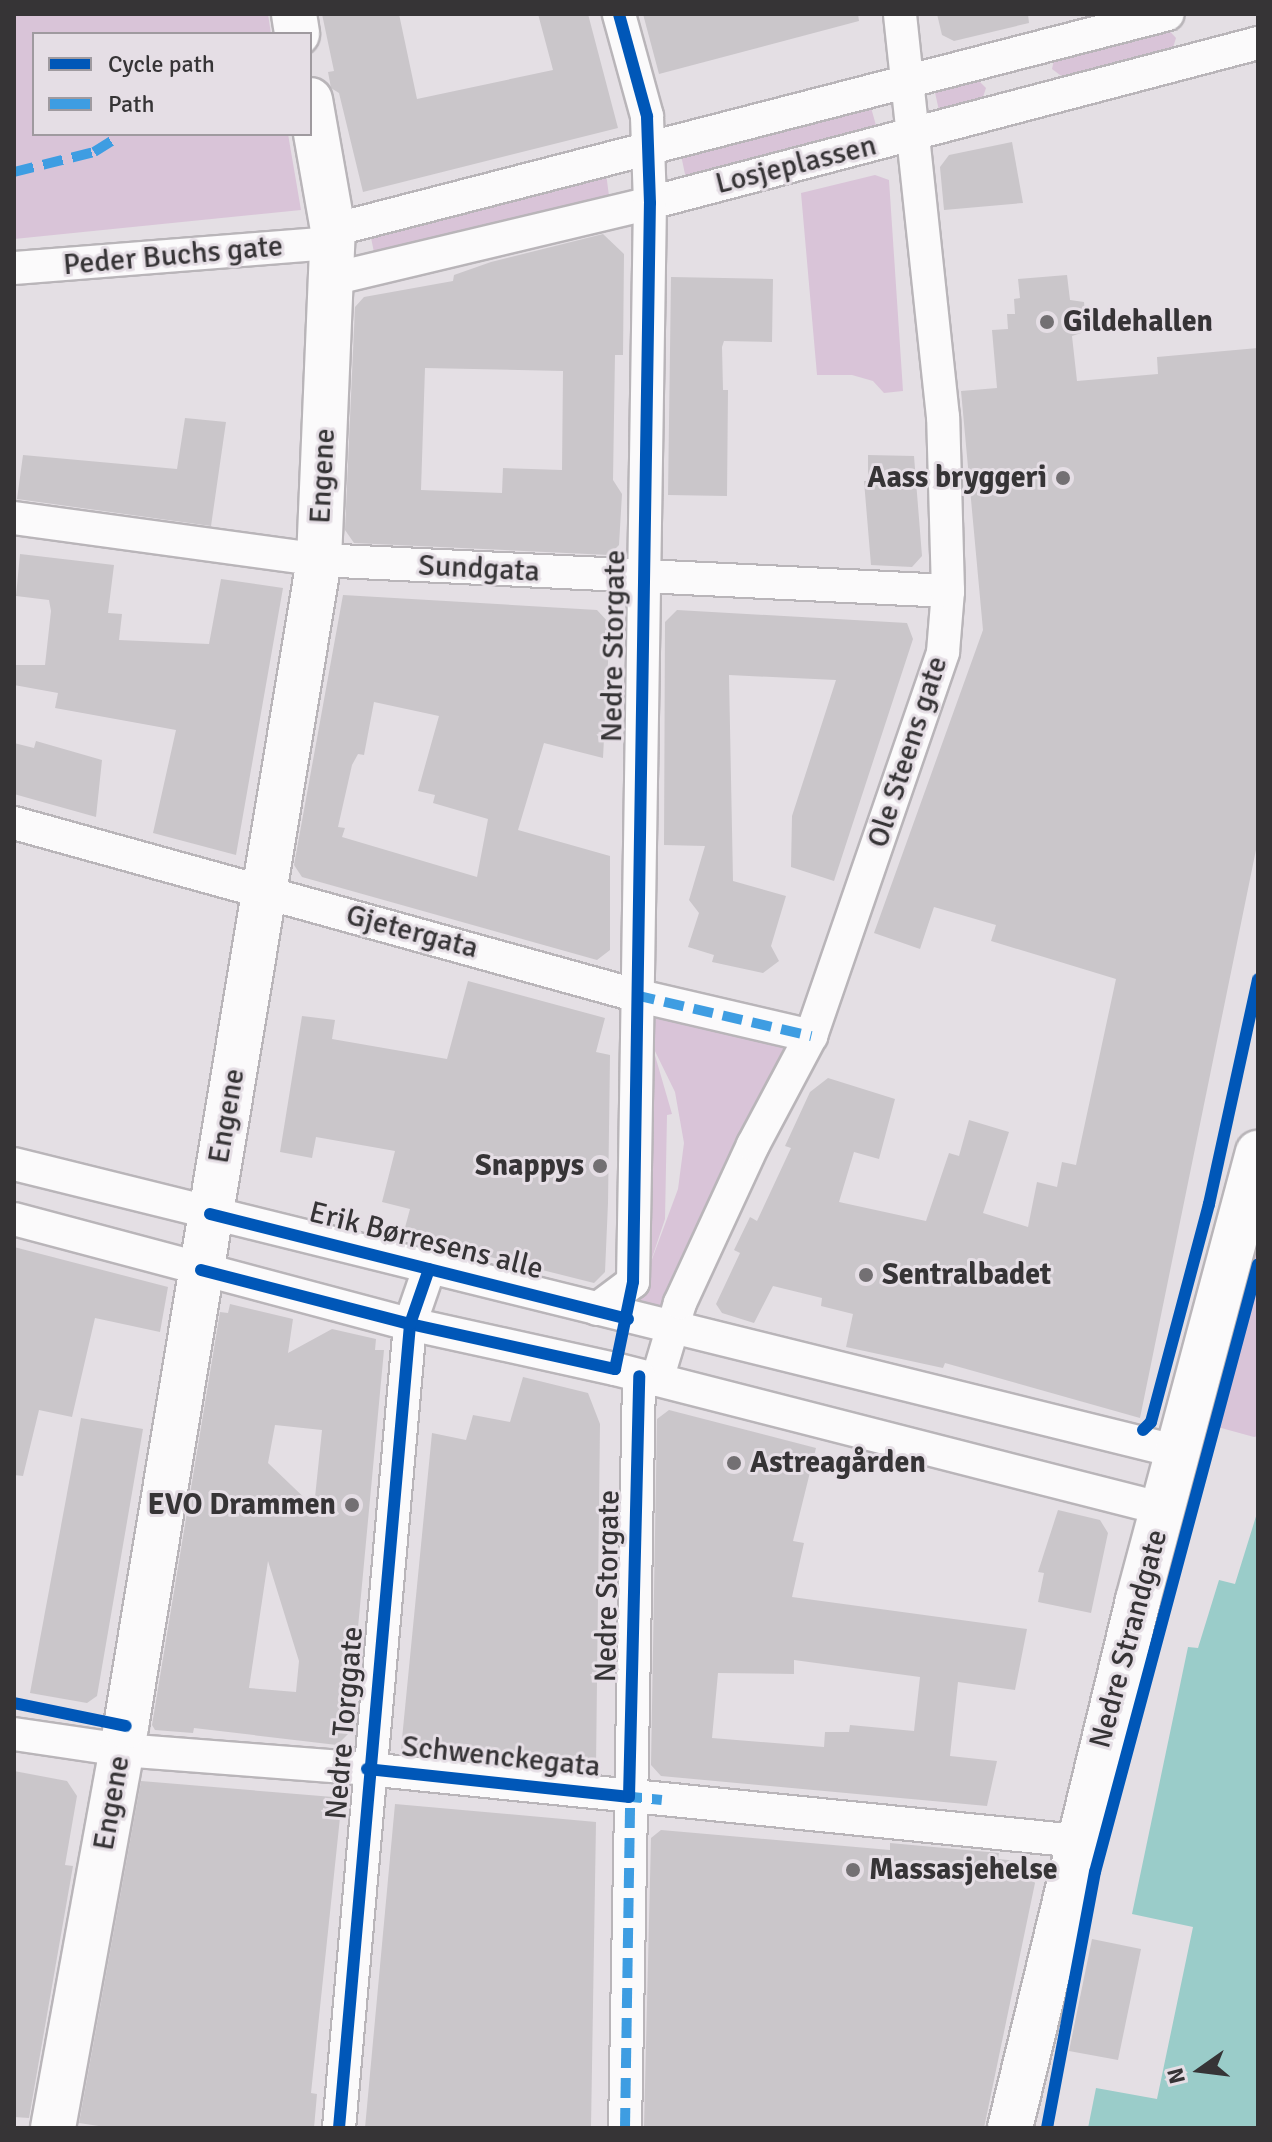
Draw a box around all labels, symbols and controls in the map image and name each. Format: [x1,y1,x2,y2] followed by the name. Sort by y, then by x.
[32,32,312,136] legend
[108,49,215,79] text: Cycle path
[108,89,154,119] text: Path
[712,128,880,202] street label: Losjeplassen
[62,228,284,284] street label: Peder Buchs gate
[1063,304,1213,340] place label: Gildehallen
[1038,313,1056,331] marker: Gildehallen
[303,427,343,525] street label: Engene
[867,460,1047,496] place label: Aass bryggeri
[1054,469,1072,487] marker: Aass bryggeri
[417,548,541,590] street label: Sundgata
[594,549,634,743] street label: Nedre Storgate
[860,652,956,852] street label: Ole Steens gate
[342,897,482,967] street label: Gjetergata
[201,1066,253,1166] street label: Engene
[475,1148,584,1184] place label: Snappys
[591,1157,609,1175] marker: Snappys
[305,1194,547,1288] street label: Erik Børresens alle
[882,1257,1051,1293] place label: Sentralbadet
[857,1266,875,1284] marker: Sentralbadet
[750,1445,926,1481] place label: Astreagården
[725,1454,743,1472] marker: Astreagården
[147,1487,336,1523] place label: EVO Drammen
[588,1489,628,1683] street label: Nedre Storgate
[343,1496,361,1514] marker: EVO Drammen
[1083,1526,1175,1752] street label: Nedre Strandgate
[319,1625,371,1821] street label: Nedre Torggate
[400,1729,602,1785] street label: Schwenckegata
[86,1753,138,1853] street label: Engene
[869,1852,1058,1888] place label: Massasjehelse
[844,1861,862,1879] marker: Massasjehelse
[1160,2030,1240,2110] north arrow
[1161,2065,1191,2087] text: N

